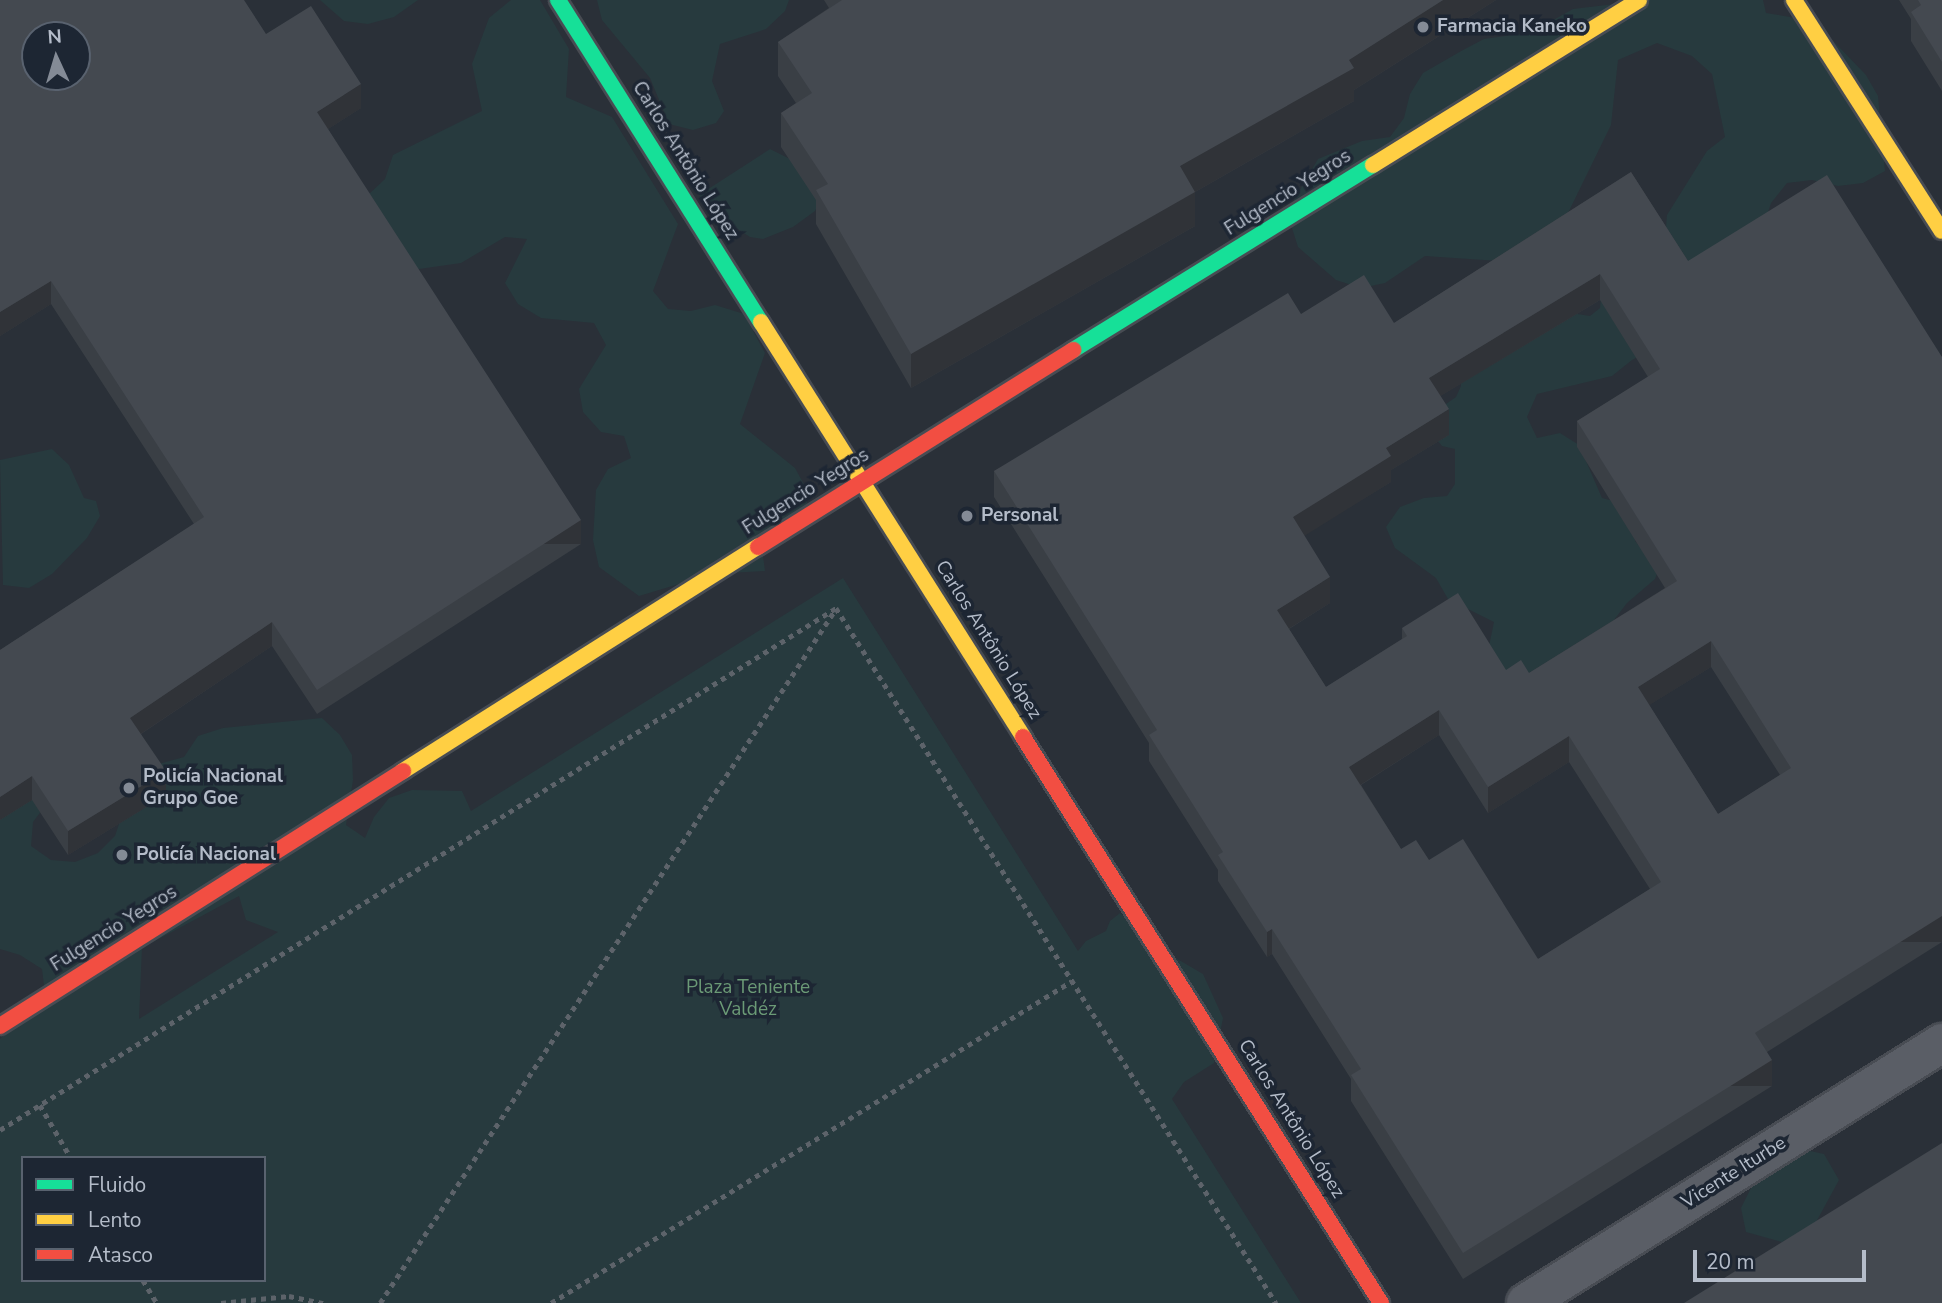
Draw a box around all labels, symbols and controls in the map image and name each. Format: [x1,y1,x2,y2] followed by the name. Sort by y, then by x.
[1437,16,1587,38] place label: Farmacia Kaneko
[1415,19,1431,35] marker: Farmacia Kaneko
[21,21,91,91] north arrow
[47,24,63,51] text: N
[627,78,743,244] street label: Carlos Antônio López
[1221,145,1355,241] street label: Fulgencio Yegros
[739,444,873,540] street label: Fulgencio Yegros
[981,505,1058,527] place label: Personal
[959,508,975,524] marker: Personal
[930,557,1046,723] street label: Carlos Antônio López
[143,766,283,810] place label: Policía Nacional Grupo Goe
[121,780,137,796] marker: Policía Nacional Grupo Goe
[136,844,276,866] place label: Policía Nacional
[114,847,130,863] marker: Policía Nacional
[47,881,181,977] street label: Fulgencio Yegros
[686,977,810,1021] park label: Plaza Teniente Valdéz
[1233,1036,1349,1202] street label: Carlos Antônio López
[1678,1132,1790,1214] street label: Vicente Iturbe
[21,1156,266,1282] legend
[88,1171,146,1199] text: Fluido
[88,1206,141,1234] text: Lento
[1697,1236,1870,1280] scale bar
[88,1241,153,1269] text: Atasco
[1706,1248,1755,1276] text: 20 m

